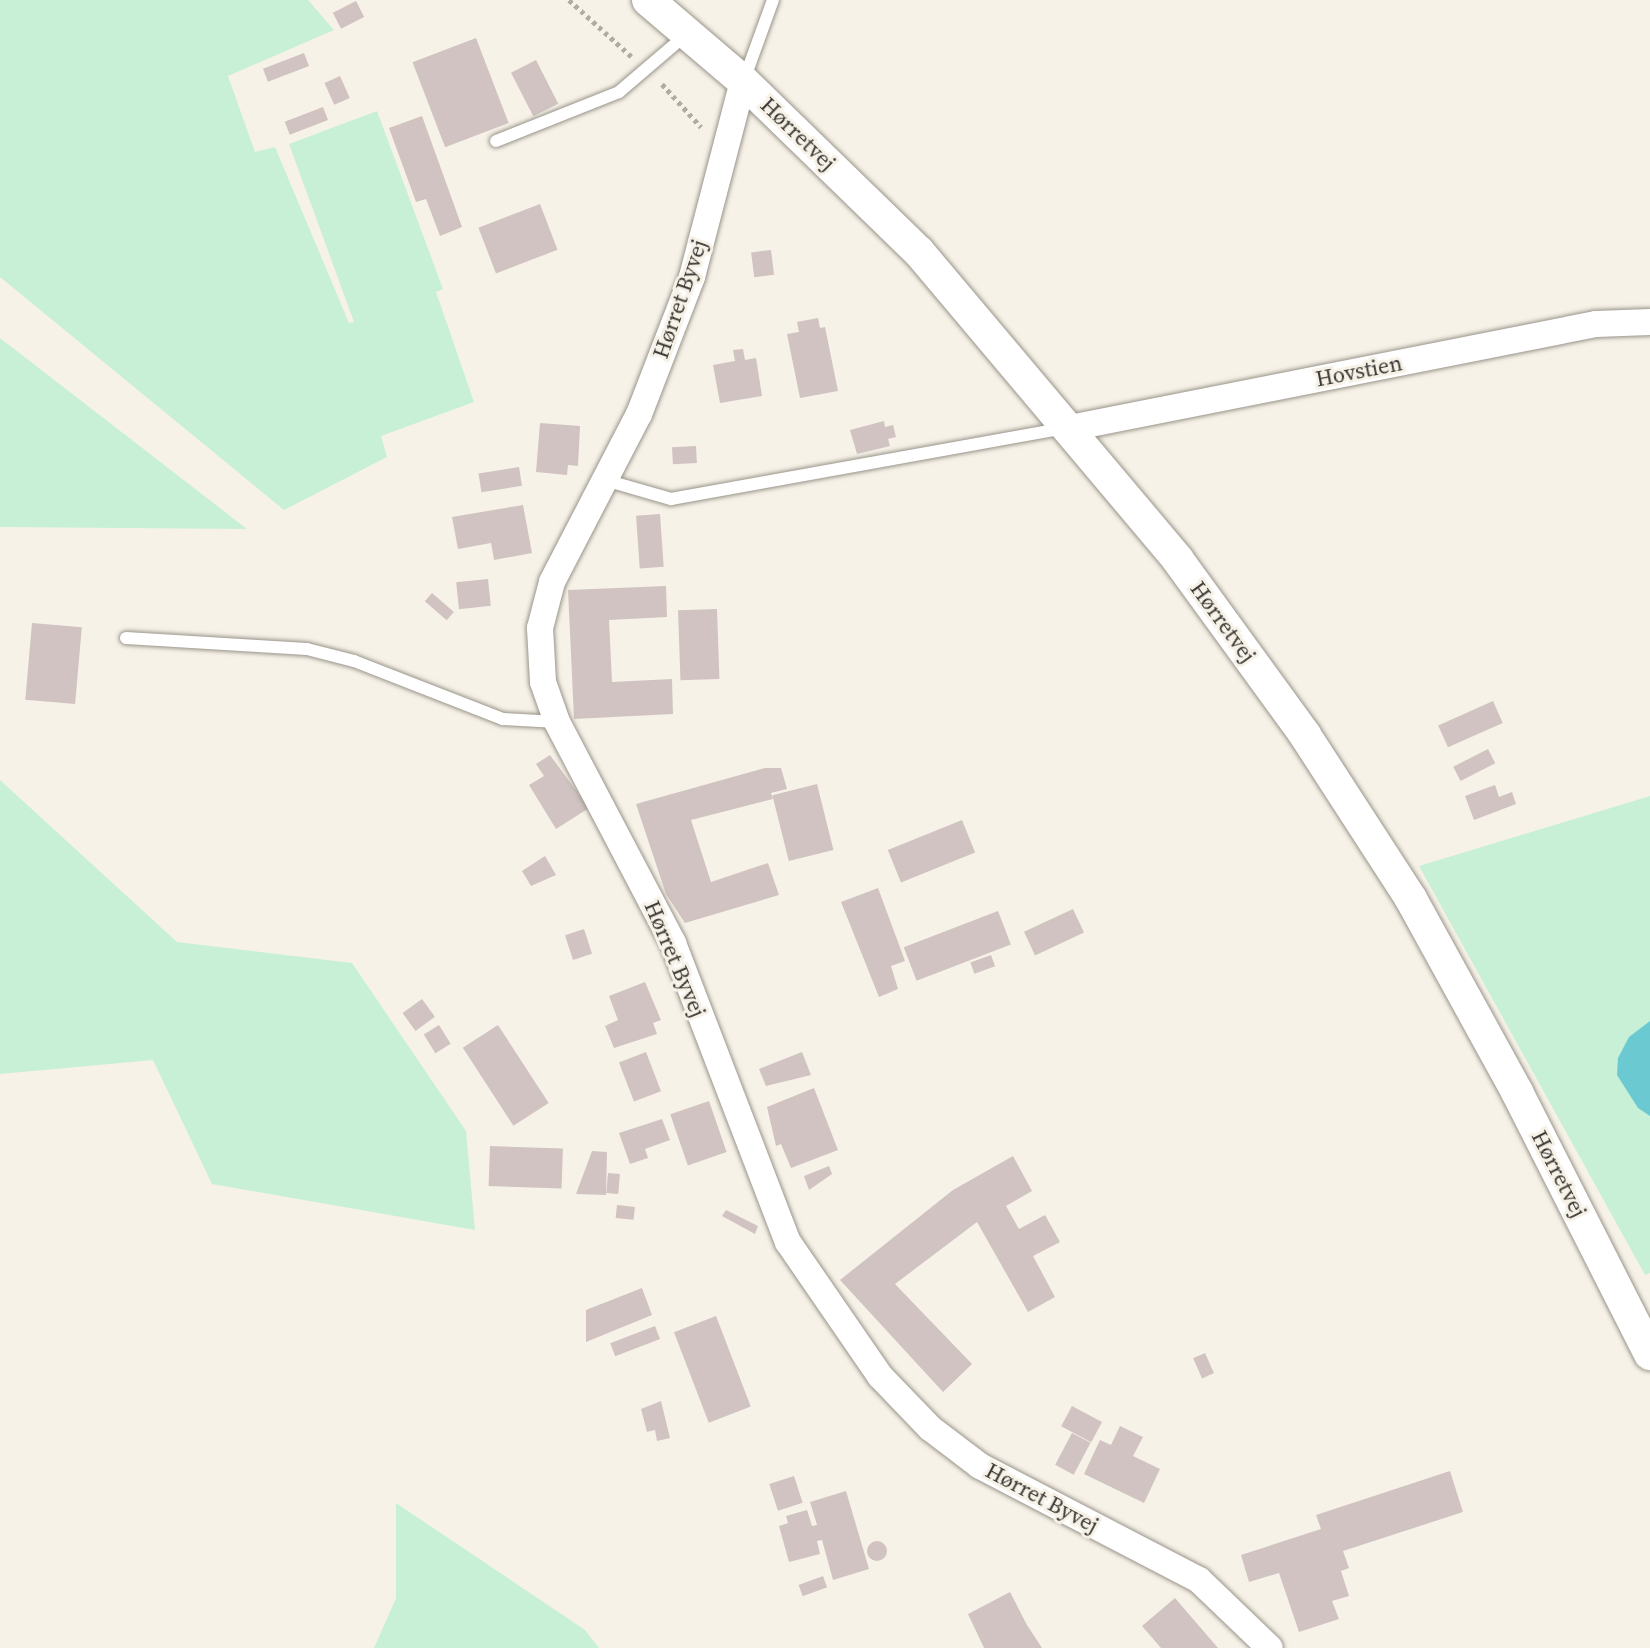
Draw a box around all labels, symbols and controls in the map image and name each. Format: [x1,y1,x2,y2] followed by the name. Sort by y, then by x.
[755,92,841,176] street label: Hørretvej
[647,236,713,362] street label: Hørret Byvej
[1313,350,1405,392] street label: Hovstien
[1185,576,1261,668] street label: Hørretvej
[639,897,711,1021] street label: Hørret Byvej
[1526,1126,1592,1222] street label: Hørretvej
[981,1457,1103,1539] street label: Hørret Byvej

